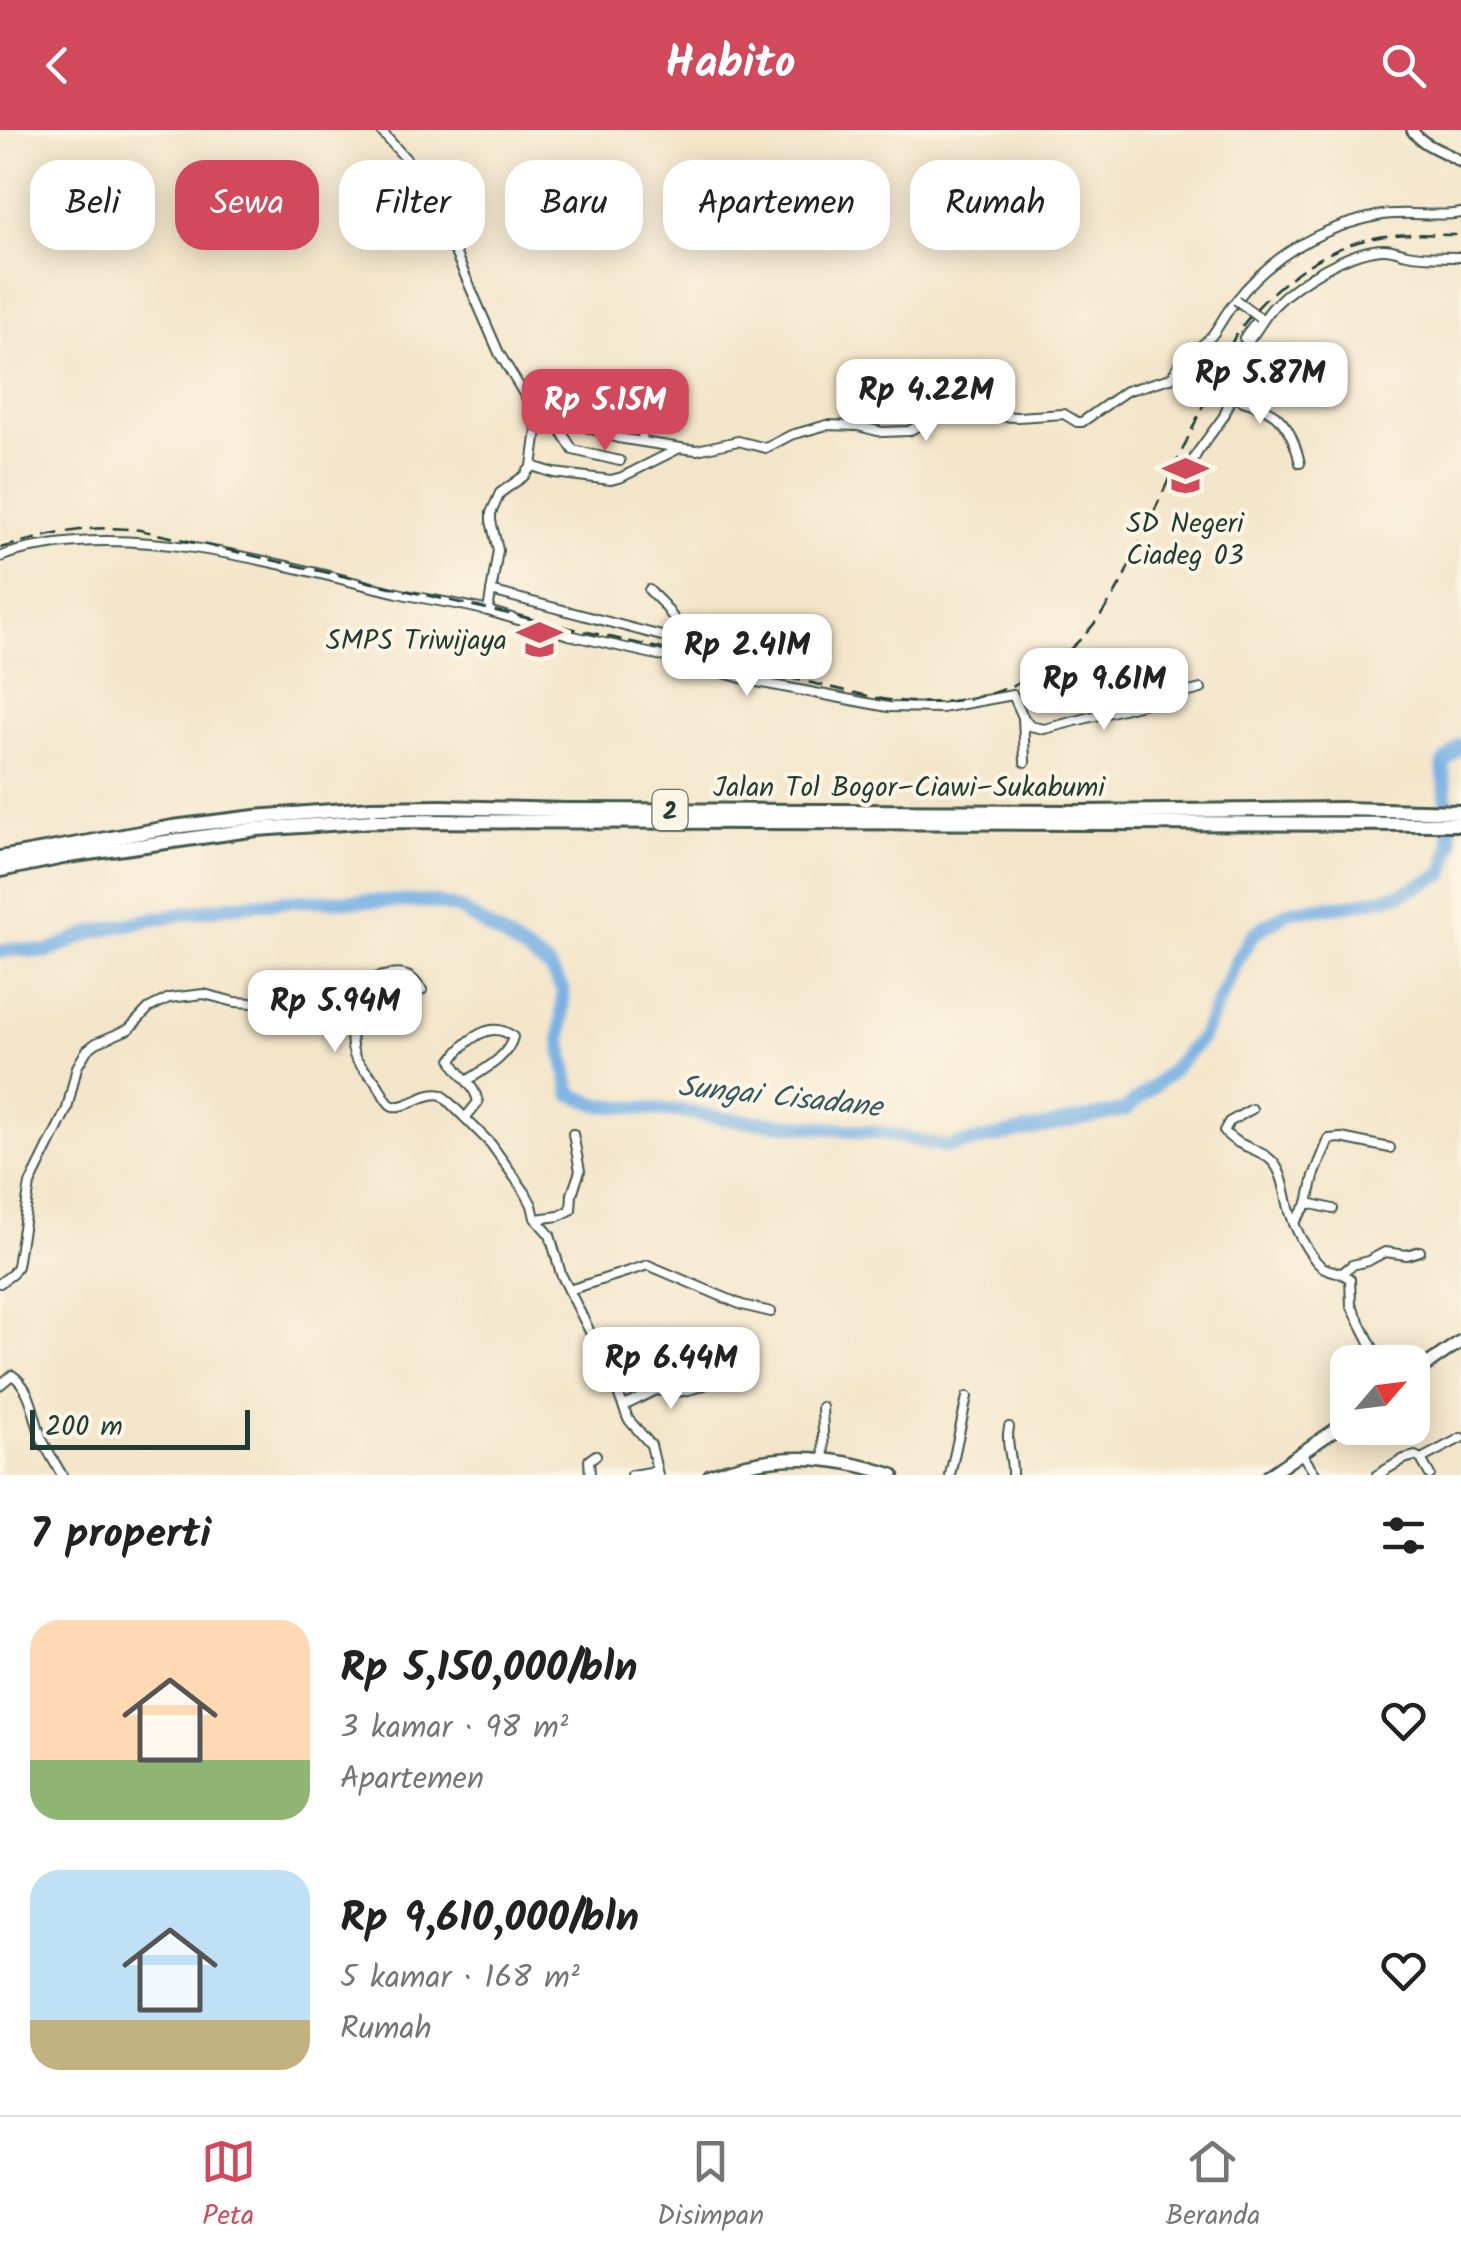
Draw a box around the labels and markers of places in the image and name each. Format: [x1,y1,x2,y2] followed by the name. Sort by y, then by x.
[1157,342,1363,427] pin: Rp 5.87M
[823,359,1029,444] pin: Rp 4.22M
[502,369,708,454] pin: Rp 5.15M
[1161,452,1209,500] school or university icon: SD Negeri Ciadeg 03
[1126,502,1245,579] place label: SD Negeri Ciadeg 03
[644,614,850,699] pin: Rp 2.41M
[516,615,564,663] school or university icon: SMPS Triwijaya
[326,619,507,664] place label: SMPS Triwijaya
[1001,648,1207,733] pin: Rp 9.61M
[232,970,438,1055] pin: Rp 5.94M
[568,1327,774,1412] pin: Rp 6.44M

